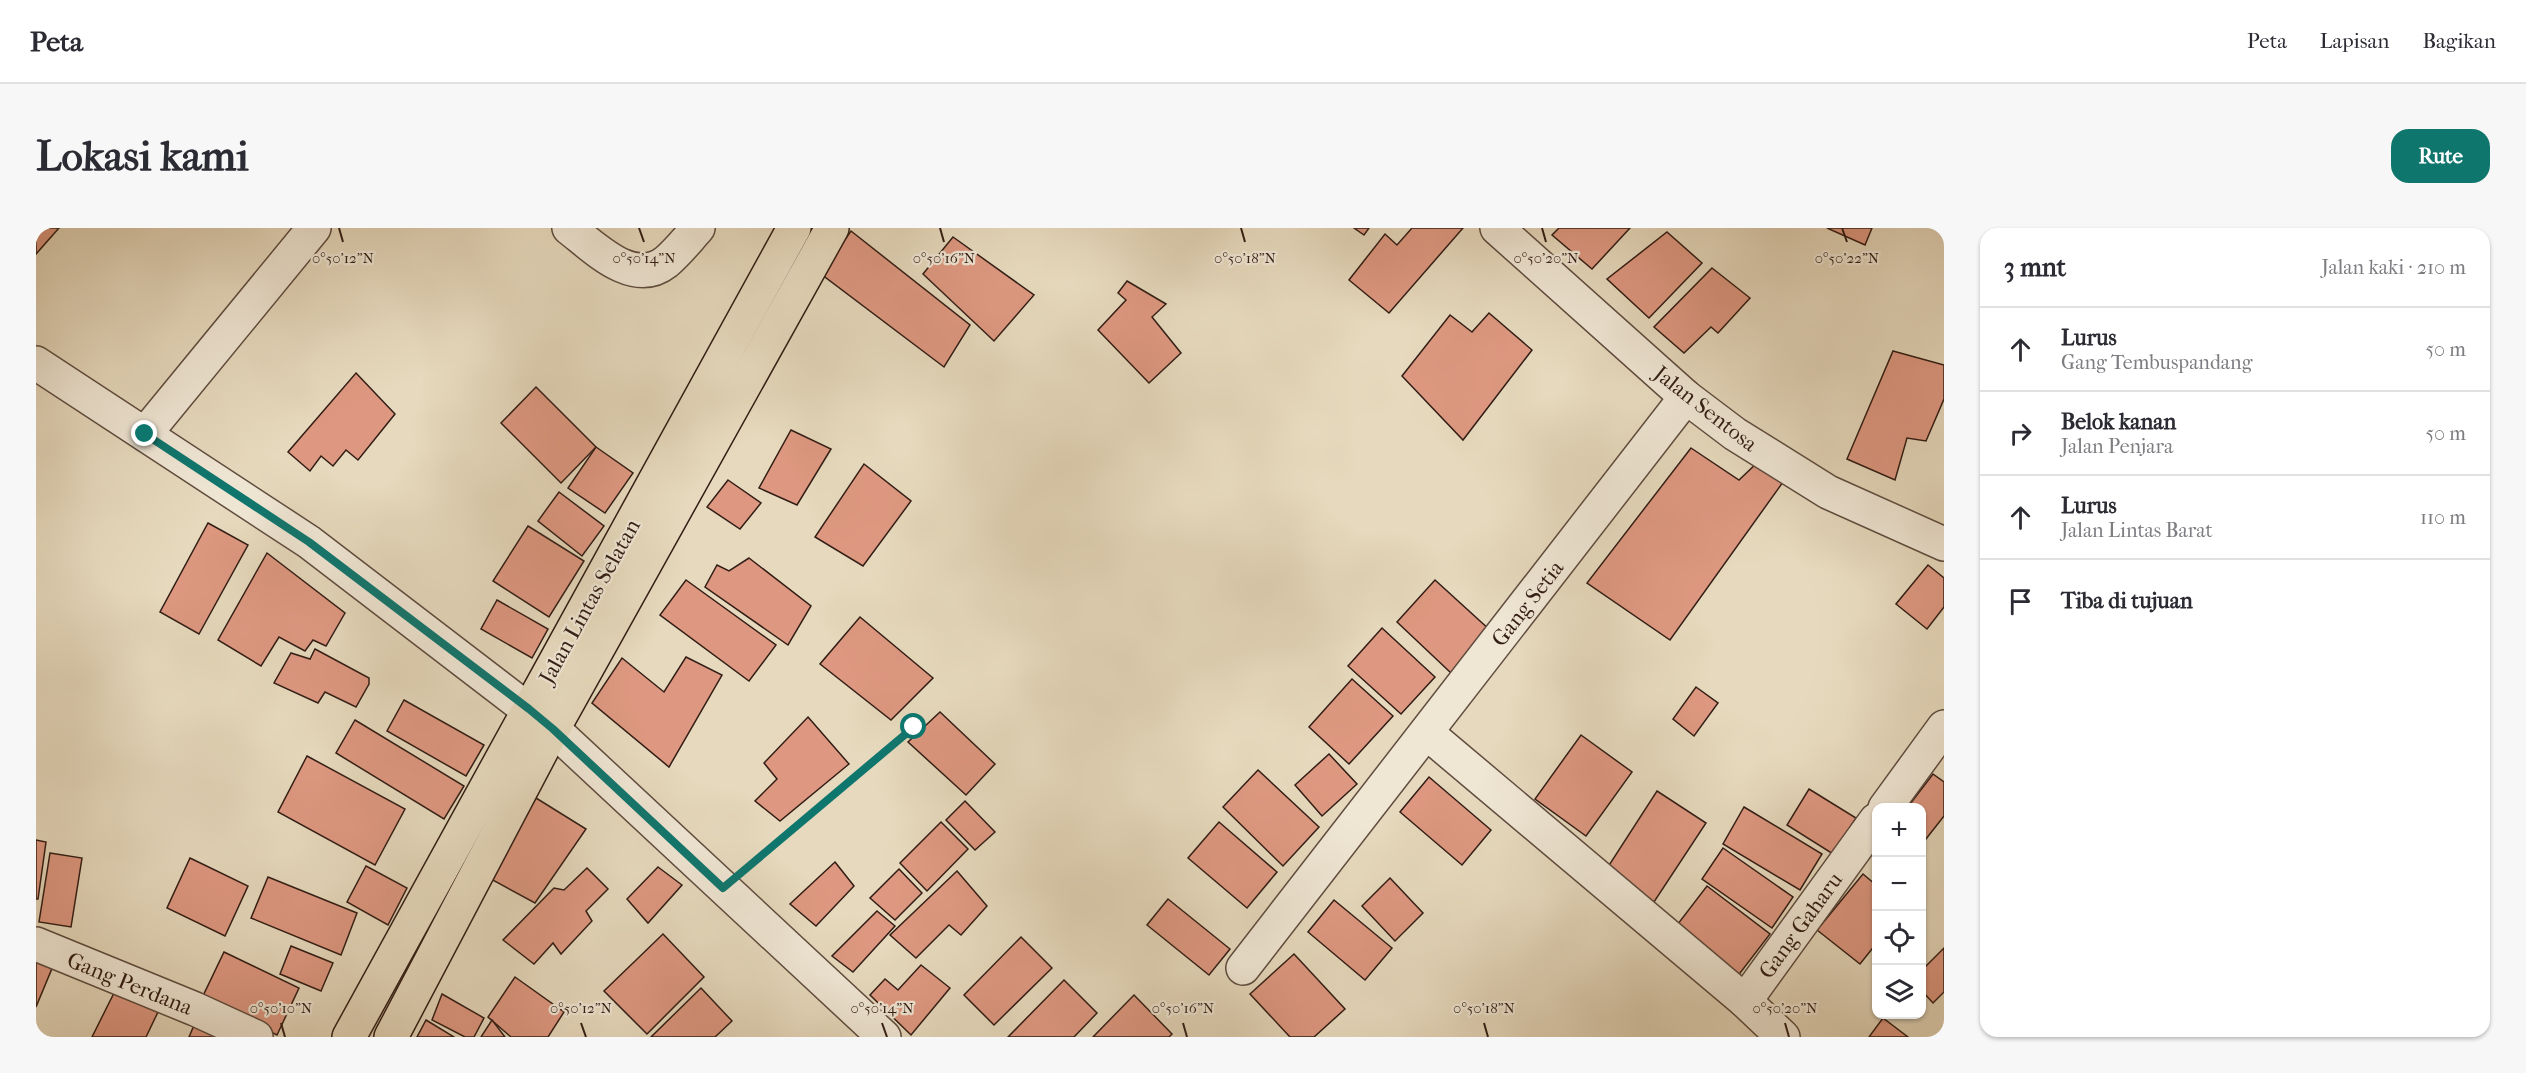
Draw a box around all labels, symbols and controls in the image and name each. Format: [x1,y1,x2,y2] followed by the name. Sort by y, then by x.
[30,25,83,58] text: Peta
[2247,29,2287,53] text: Peta
[2320,29,2389,53] text: Lapisan
[2422,29,2496,53] text: Bagikan
[2391,129,2490,183] button: Rute
[36,132,249,181] text: Lokasi kami
[312,249,375,267] text: 0°50'12"N
[612,249,676,267] text: 0°50'14"N
[913,249,976,267] text: 0°50'16"N
[1214,249,1277,267] text: 0°50'18"N
[1514,249,1579,267] text: 0°50'20"N
[1815,249,1880,267] text: 0°50'22"N
[2004,252,2066,283] text: 3 mnt
[2321,256,2466,279] text: Jalan kaki · 210 m
[2061,325,2117,351] text: Lurus
[2004,333,2037,366] icon: ahead
[2425,338,2466,361] text: 50 m
[2061,351,2252,374] text: Gang Tembuspandang
[1647,359,1763,458] street label: Jalan Sentosa
[2061,409,2176,435] text: Belok kanan
[2004,417,2037,450] icon: right
[131,420,157,446] route end
[2425,422,2466,445] text: 50 m
[2061,435,2173,458] text: Jalan Penjara
[2061,493,2117,519] text: Lurus
[2004,501,2037,534] icon: ahead
[2420,506,2466,529] text: 110 m
[533,514,646,690] street label: Jalan Lintas Selatan
[2061,519,2213,542] text: Jalan Lintas Barat
[1486,555,1570,652] street label: Gang Setia
[2004,585,2037,618] icon: arrive
[2061,588,2193,614] text: Tiba di tujuan
[900,713,926,739] route start
[1872,803,1926,1019] map controls
[1872,803,1926,857] button: +
[1872,857,1926,911] button: −
[1754,867,1848,984] street label: Gang Gaharu
[1872,911,1926,965] button: locate
[63,947,197,1021] street label: Gang Perdana
[1872,965,1926,1019] button: layers
[250,999,313,1017] text: 0°50'10"N
[550,999,613,1017] text: 0°50'12"N
[850,999,914,1017] text: 0°50'14"N
[1152,999,1215,1017] text: 0°50'16"N
[1453,999,1516,1017] text: 0°50'18"N
[1753,999,1818,1017] text: 0°50'20"N

